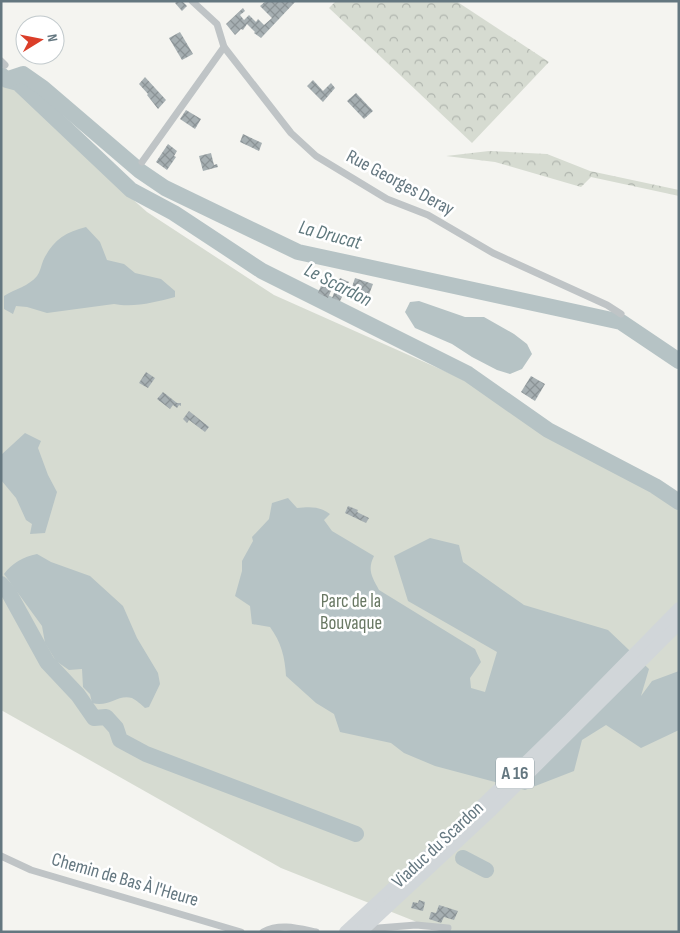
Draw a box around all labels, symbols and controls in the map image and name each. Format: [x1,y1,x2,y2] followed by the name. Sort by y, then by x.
[15,15,65,65] north arrow
[43,33,61,43] text: N
[342,145,459,221] street label: Rue Georges Deray
[296,215,365,255] water label: La Drucat
[300,258,376,312] water label: Le Scardon
[320,590,382,635] park label: Parc de la Bouvaque
[496,758,534,788] road number: A 16
[387,797,489,893] street label: Viaduc du Scardon
[49,848,201,912] street label: Chemin de Bas À l'Heure

